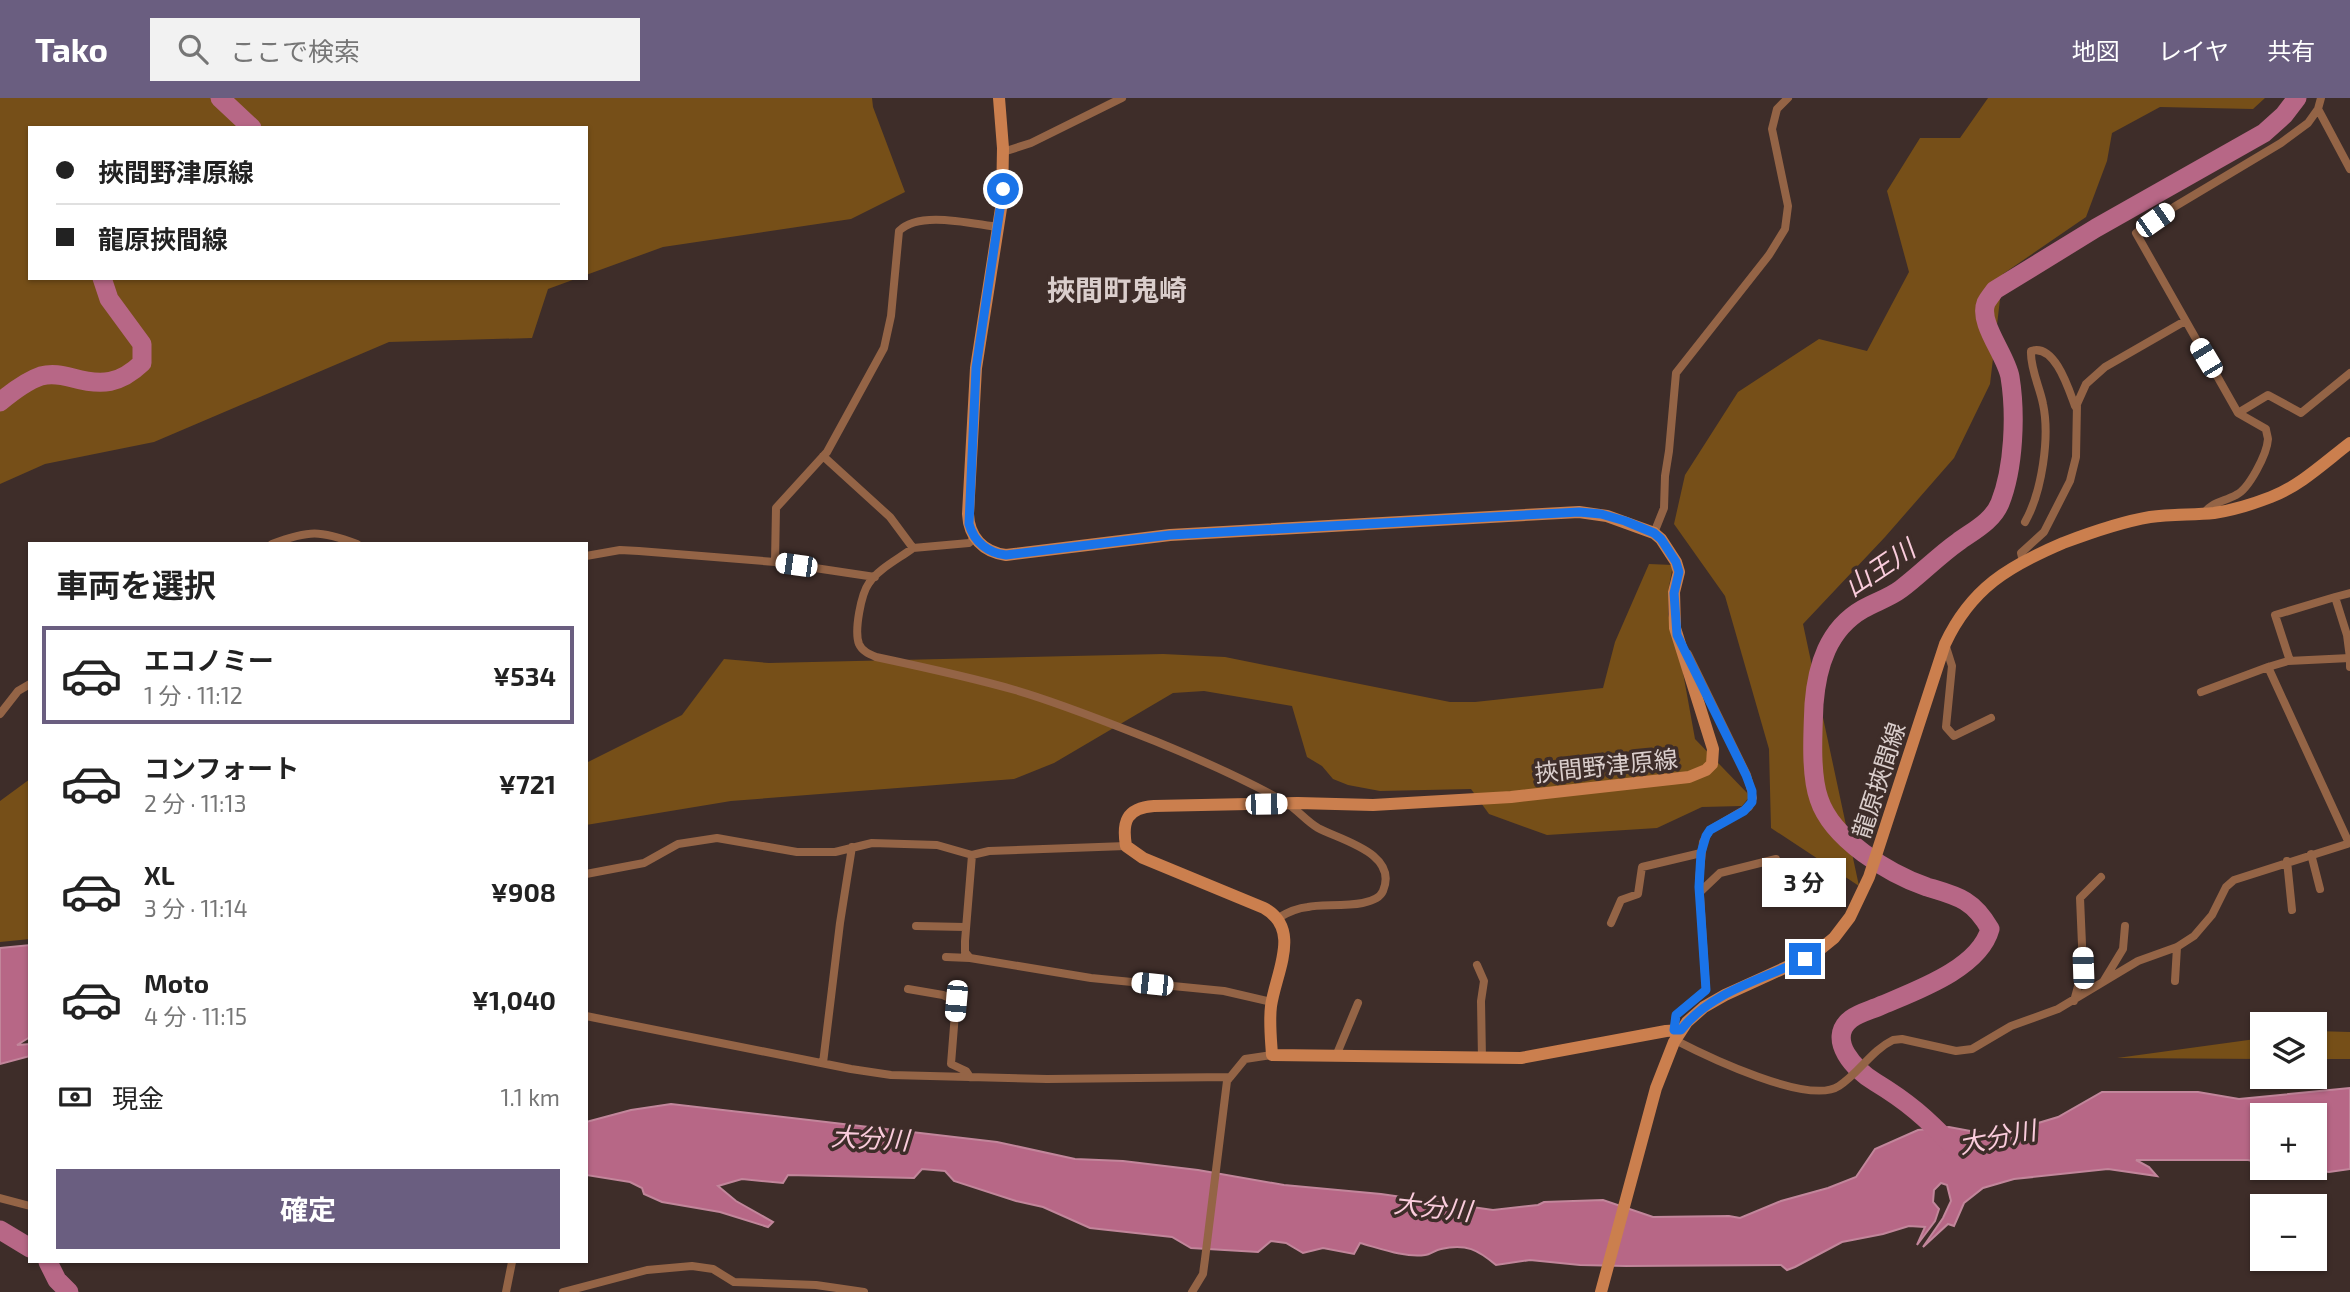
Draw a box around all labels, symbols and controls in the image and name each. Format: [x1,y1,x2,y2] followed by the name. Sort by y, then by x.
[150,18,640,81] search box
[35,29,108,69] text: Tako
[174,30,212,68] icon: search
[230,35,360,66] text: ここで検索
[2072,36,2120,65] text: 地図
[2158,36,2229,65] text: レイヤ
[2267,36,2315,65] text: 共有
[98,156,254,187] text: 挾間野津原線
[987,173,1019,205] route start
[2132,199,2179,241] car
[98,223,228,254] text: 龍原挾間線
[1047,272,1187,306] district label: 挾間町鬼崎
[2187,335,2226,381] car
[1838,531,1922,602] water label: 山王川
[774,552,819,578] car
[56,565,216,603] text: 車両を選択
[60,644,123,707] icon: car
[144,644,274,675] text: エコノミー
[493,660,556,691] text: ¥534
[144,681,243,709] text: 1 分 · 11:12
[1846,718,1910,842] street label: 龍原挾間線
[1533,743,1679,787] street label: 挾間野津原線
[60,752,123,815] icon: car
[144,752,299,783] text: コンフォート
[499,768,556,799] text: ¥721
[144,789,246,817] text: 2 分 · 11:13
[1245,793,1288,815] car
[1763,858,1847,906] callout: 3 分
[144,859,175,890] text: XL
[60,860,123,923] icon: car
[1783,868,1825,896] text: 3 分
[491,876,556,907] text: ¥908
[144,894,248,922] text: 3 分 · 11:14
[1789,943,1821,975] route end
[2072,947,2095,989] car
[144,967,209,998] text: Moto
[60,968,123,1031] icon: car
[1131,971,1174,997] car
[944,979,969,1023] car
[472,984,556,1015] text: ¥1,040
[144,1002,247,1030] text: 4 分 · 11:15
[2250,1012,2327,1271] map controls
[2250,1012,2327,1089] button: layers
[56,1078,94,1116] icon: cash
[112,1082,164,1113] text: 現金
[500,1083,560,1111] text: 1.1 km
[2250,1103,2327,1180] button: +
[1956,1113,2041,1159] water label: 大分川
[830,1119,913,1155] water label: 大分川
[56,1169,560,1249] button: 確定
[1393,1187,1476,1226] water label: 大分川
[2250,1194,2327,1271] button: −

